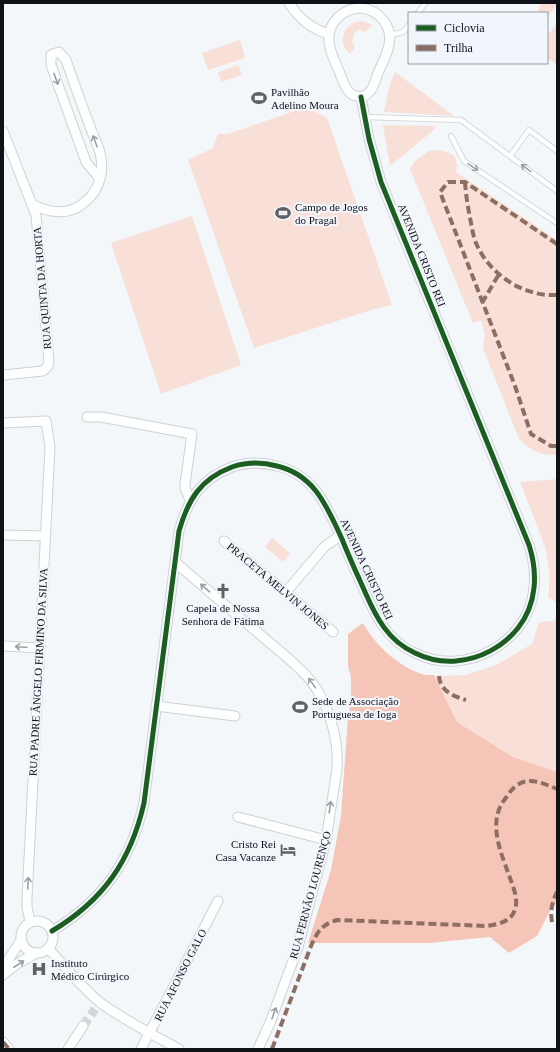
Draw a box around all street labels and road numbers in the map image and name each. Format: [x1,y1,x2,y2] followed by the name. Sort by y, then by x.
[396,202,448,309] street label: AVENIDA CRISTO REI
[31,226,53,350] street label: RUA QUINTA DA HORTA
[338,517,396,622] street label: AVENIDA CRISTO REI
[225,540,331,632] street label: PRACETA MELVIN JONES
[27,568,49,776] street label: RUA PADRE ÂNGELO FIRMINO DA SILVA
[287,830,333,960] street label: RUA FERNÃO LOURENÇO
[151,927,209,1023] street label: RUA AFONSO GALO

